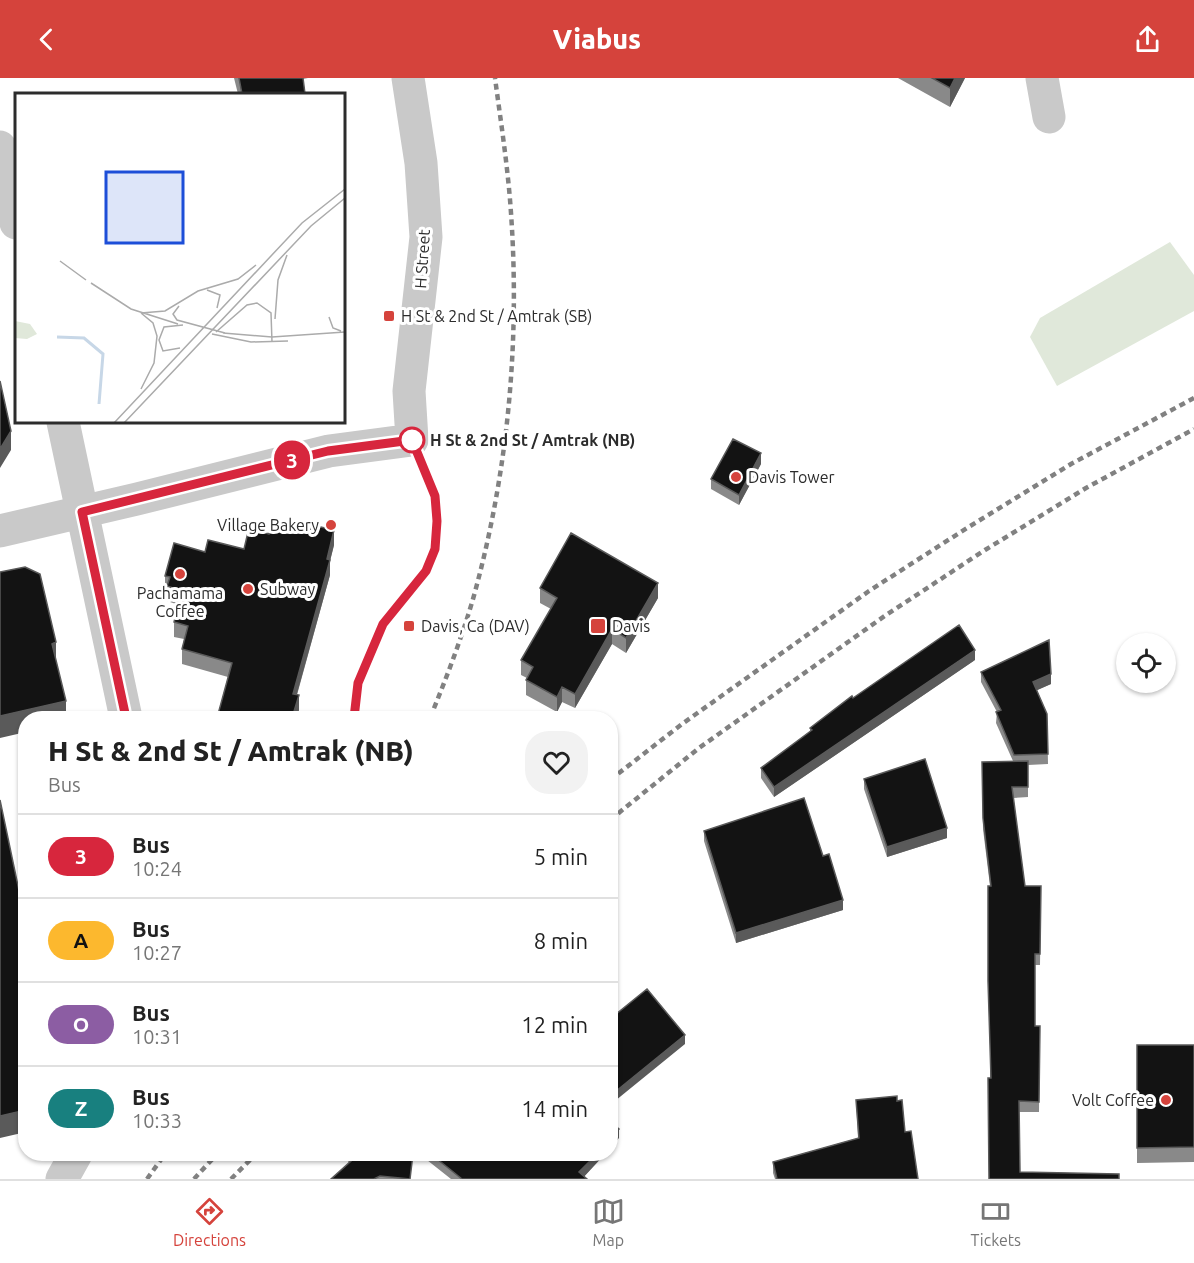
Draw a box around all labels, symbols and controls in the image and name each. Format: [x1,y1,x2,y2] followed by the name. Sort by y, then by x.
[30,23,63,56] icon: back
[1131,23,1164,56] icon: share
[553,24,641,54] text: Viabus
[15,93,345,423] inset map
[411,228,433,289] street label: H Street
[401,307,592,326] place label: H St & 2nd St / Amtrak (SB)
[382,309,396,323] marker: H St & 2nd St / Amtrak (SB)
[399,427,425,453] marker: H St & 2nd St / Amtrak (NB)
[430,431,635,450] place label: H St & 2nd St / Amtrak (NB)
[272,440,312,479] line badge: 3
[286,448,298,472] text: 3
[748,468,835,486] place label: Davis Tower
[729,470,743,484] marker: Davis Tower
[217,516,319,534] place label: Village Bakery
[324,518,338,532] marker: Village Bakery
[173,567,187,581] marker: Pachamama Coffee
[260,580,315,598] place label: Subway
[241,582,255,596] marker: Subway
[137,584,223,620] place label: Pachamama Coffee
[421,617,530,636] place label: Davis, Ca (DAV)
[589,617,607,635] marker: Davis
[612,617,650,635] place label: Davis
[402,619,416,633] marker: Davis, Ca (DAV)
[1116,633,1176,693] map controls
[1116,633,1176,693] button: locate
[525,731,588,794] button: heart
[48,735,414,766] text: H St & 2nd St / Amtrak (NB)
[48,773,81,796] text: Bus
[132,832,170,857] text: Bus
[75,844,87,868] text: 3
[534,844,588,869] text: 5 min
[132,857,182,880] text: 10:24
[132,916,170,941] text: Bus
[74,928,88,952] text: A
[534,928,588,953] text: 8 min
[132,941,182,964] text: 10:27
[132,1000,170,1025] text: Bus
[73,1012,89,1036] text: O
[521,1012,588,1037] text: 12 min
[132,1025,182,1048] text: 10:31
[132,1084,170,1109] text: Bus
[1072,1091,1154,1109] place label: Volt Coffee
[1159,1093,1173,1107] marker: Volt Coffee
[75,1096,87,1120] text: Z
[521,1096,588,1121] text: 14 min
[132,1109,182,1132] text: 10:33
[173,1195,246,1249] tab: Directions
[592,1195,625,1249] tab: Map
[971,1195,1021,1249] tab: Tickets

